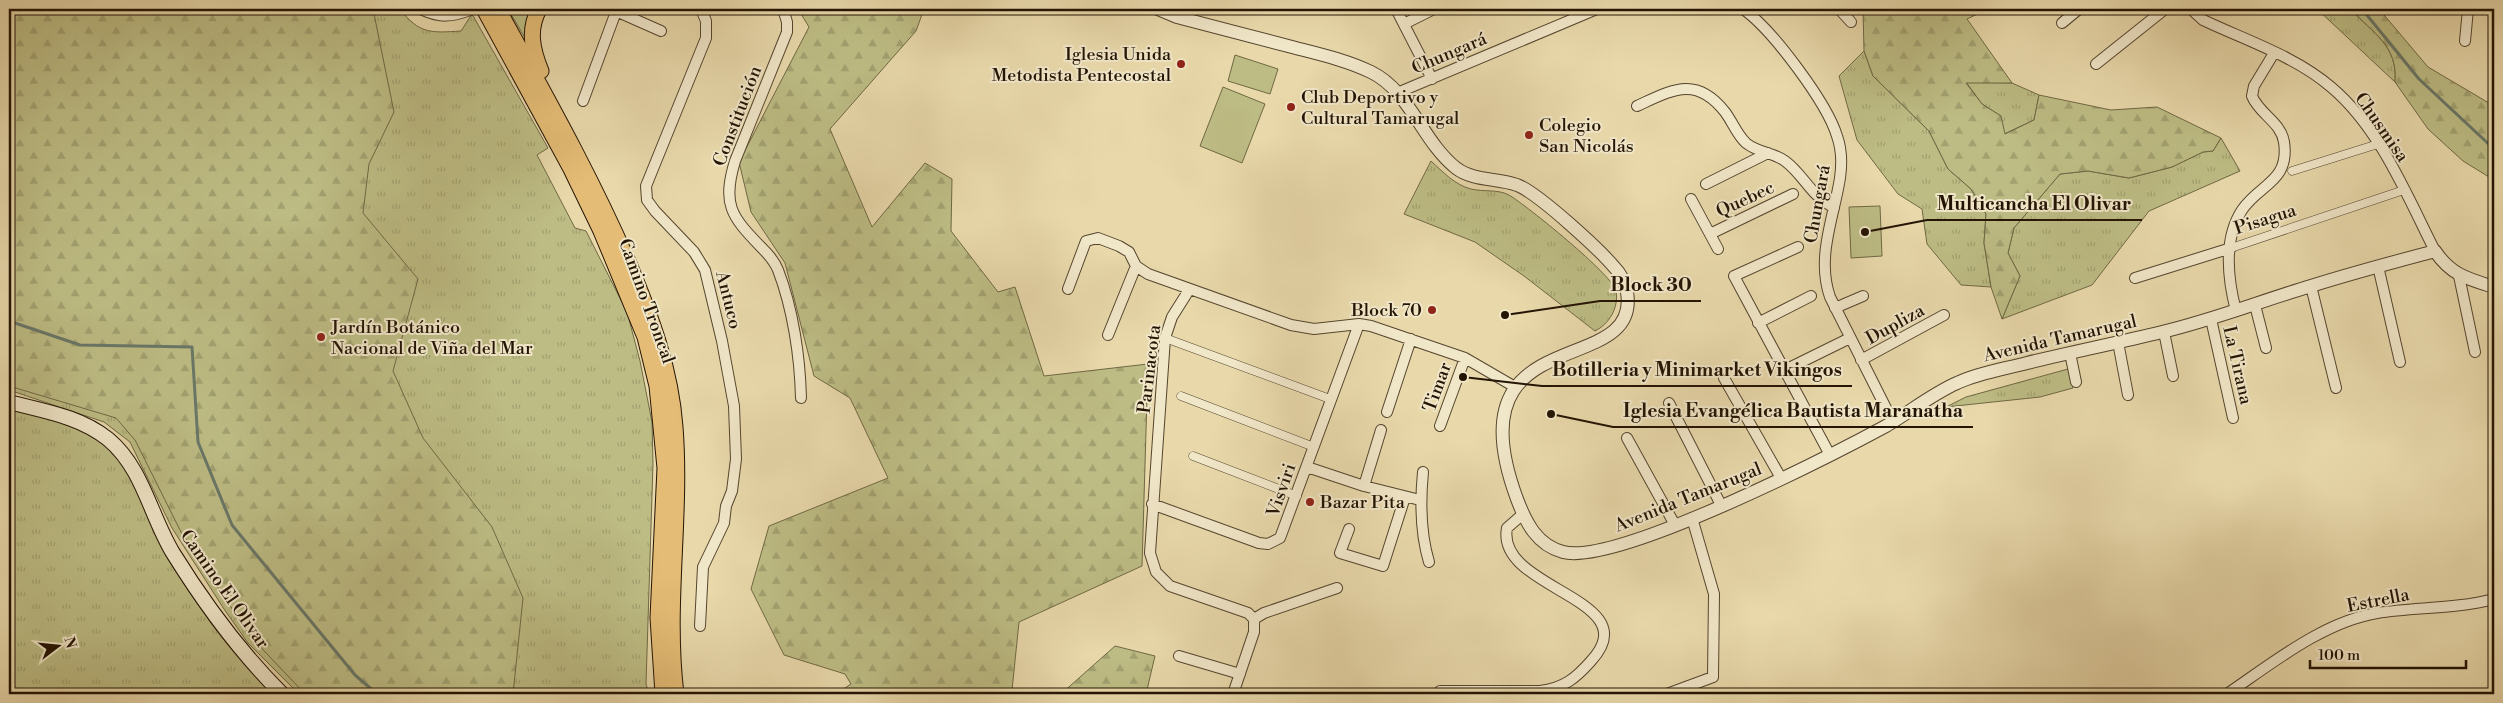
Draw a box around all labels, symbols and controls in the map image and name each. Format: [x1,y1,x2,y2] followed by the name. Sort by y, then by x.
[1408,27,1491,80] street label: Chungará
[991,43,1172,87] place label: Iglesia Unida Metodista Pentecostal
[1175,58,1187,70] marker: Iglesia Unida Metodista Pentecostal
[708,62,767,170] street label: Constitución
[1301,86,1460,130] place label: Club Deportivo y Cultural Tamarugal
[2349,88,2414,167] street label: Chusmisa
[1285,101,1297,113] marker: Club Deportivo y Cultural Tamarugal
[1539,114,1634,158] place label: Colegio San Nicolás
[1523,129,1535,141] marker: Colegio San Nicolás
[1799,162,1836,245] street label: Chungará
[1712,176,1778,223] street label: Quebec
[1927,186,2142,220] callout: Multicancha El Olivar
[1937,192,2132,216] text: Multicancha El Olivar
[2231,198,2300,240] street label: Pisagua
[613,235,680,368] street label: Camino Troncal
[1600,267,1701,301] callout: Block 30
[710,268,747,331] street label: Antuco
[1610,273,1692,297] text: Block 30
[1350,299,1422,322] place label: Block 70
[1862,299,1929,350] street label: Dupliza
[1426,304,1438,316] marker: Block 70
[1980,309,2140,368] street label: Avenida Tamarugal
[330,316,533,360] place label: Jardín Botánico Nacional de Viña del Mar
[1133,322,1166,415] street label: Parinacota
[2217,324,2258,407] street label: La Tirana
[315,331,327,343] marker: Jardín Botánico Nacional de Viña del Mar
[1542,352,1852,386] callout: Botilleria y Minimarket Vikingos
[1552,358,1842,382] text: Botilleria y Minimarket Vikingos
[1418,359,1457,415] street label: Timar
[1613,393,1973,427] callout: Iglesia Evangélica Bautista Maranatha
[1623,399,1964,423] text: Iglesia Evangélica Bautista Maranatha
[1610,457,1766,538] street label: Avenida Tamarugal
[1261,460,1301,521] street label: Visviri
[1319,491,1406,514] place label: Bazar Pita
[1304,496,1316,508] marker: Bazar Pita
[175,525,274,654] street label: Camino El Olivar
[2345,583,2412,618] street label: Estrella
[32,620,82,670] north arrow
[59,635,80,650] text: N
[2310,638,2467,670] scale bar
[2318,646,2360,665] text: 100 m

